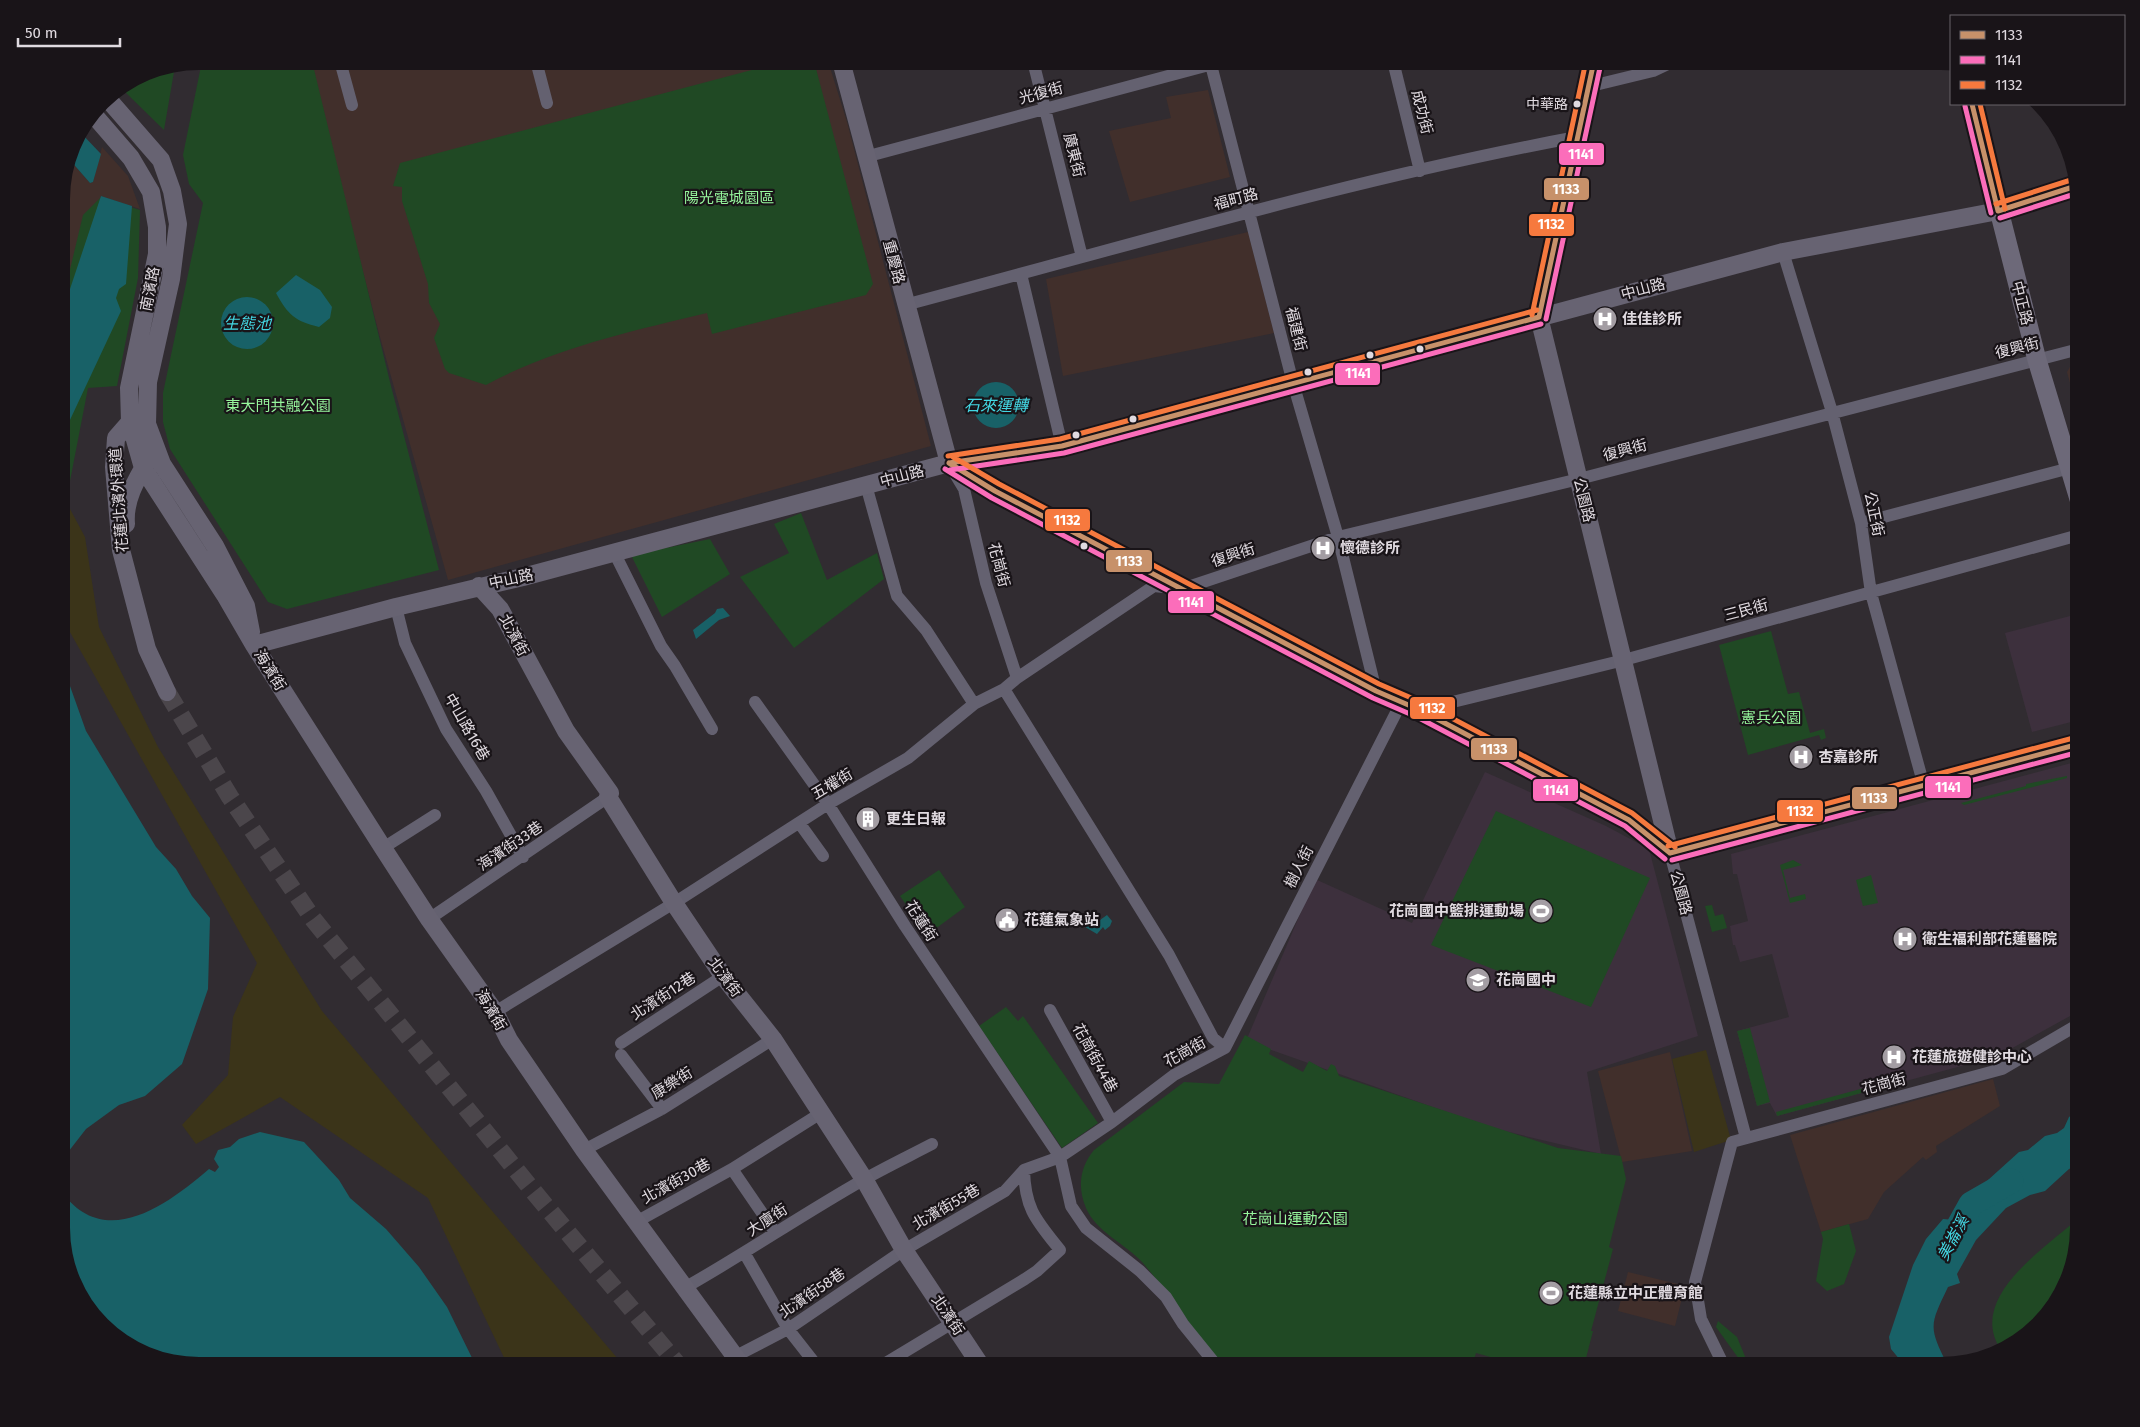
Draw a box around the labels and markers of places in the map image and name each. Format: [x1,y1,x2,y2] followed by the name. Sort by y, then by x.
[1526,96,1568,113] place label: 中華路
[1572,99,1582,109] marker: 中華路
[1592,306,1618,332] hospital icon: 佳佳診所
[1622,310,1682,328] place label: 佳佳診所
[1415,344,1425,354] unlabelled marker
[1365,350,1375,360] unlabelled marker
[1303,367,1313,377] unlabelled marker
[1128,414,1138,424] unlabelled marker
[1071,430,1081,440] unlabelled marker
[1310,535,1336,561] hospital icon: 懷德診所
[1340,539,1400,557] place label: 懷德診所
[1079,541,1089,551] unlabelled marker
[1788,744,1814,770] hospital icon: 杏嘉診所
[1818,748,1878,766] place label: 杏嘉診所
[855,806,881,832] building icon: 更生日報
[886,810,946,828] place label: 更生日報
[1528,898,1554,924] sports icon: 花崗國中籃排運動場
[1389,902,1524,920] place label: 花崗國中籃排運動場
[994,907,1020,933] public building icon: 花蓮氣象站
[1024,911,1099,929] place label: 花蓮氣象站
[1892,926,1918,952] hospital icon: 衛生福利部花蓮醫院
[1922,930,2057,948] place label: 衛生福利部花蓮醫院
[1465,967,1491,993] school or university icon: 花崗國中
[1496,971,1556,989] place label: 花崗國中
[1881,1044,1907,1070] hospital icon: 花蓮旅遊健診中心
[1912,1048,2032,1066] place label: 花蓮旅遊健診中心
[1538,1280,1564,1306] sports icon: 花蓮縣立中正體育館
[1568,1284,1703,1302] place label: 花蓮縣立中正體育館

